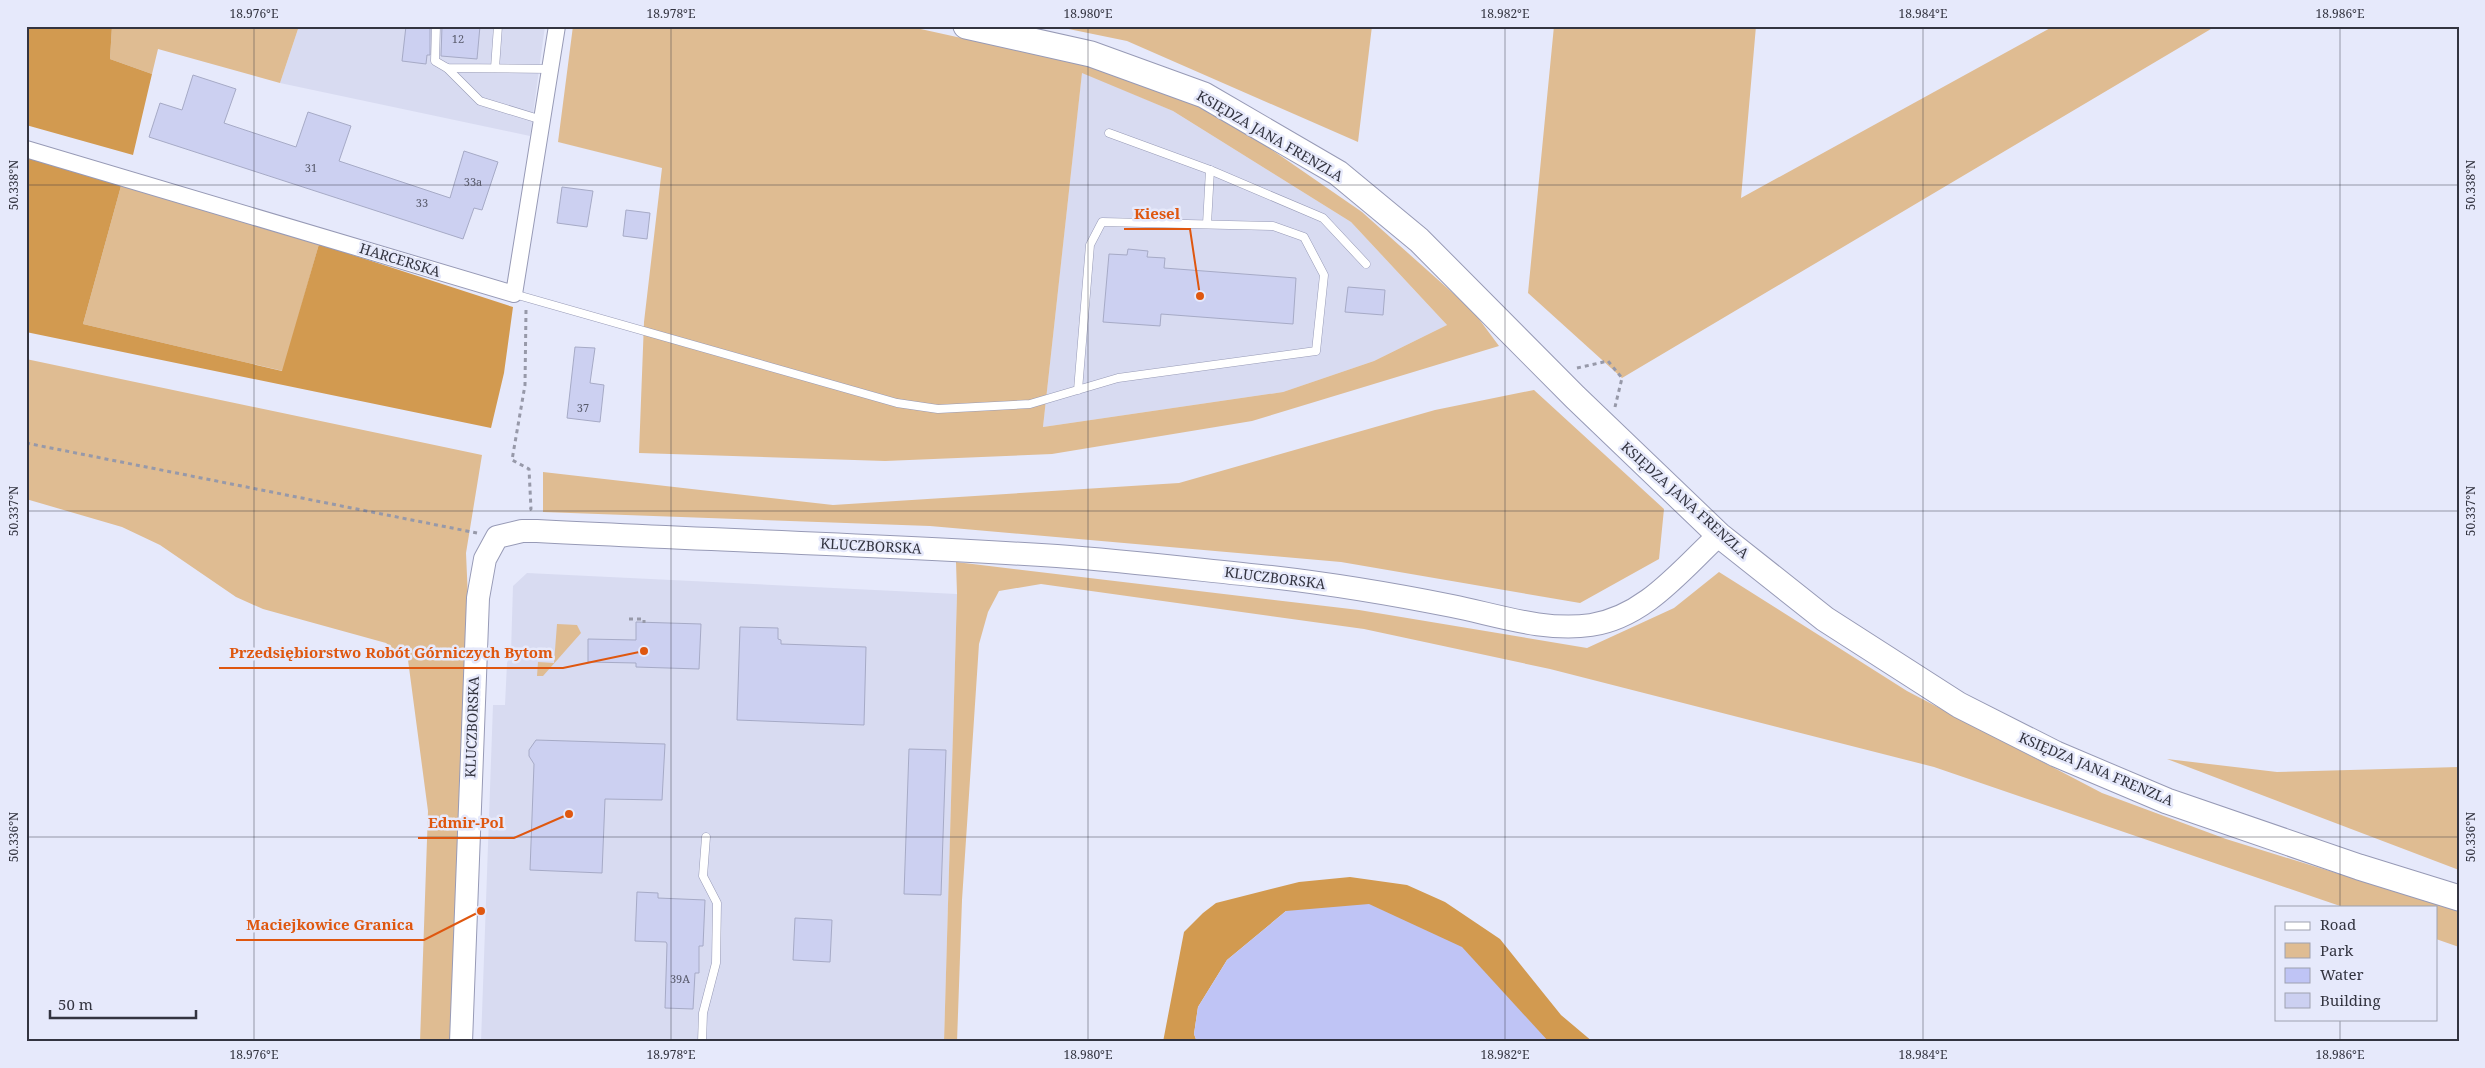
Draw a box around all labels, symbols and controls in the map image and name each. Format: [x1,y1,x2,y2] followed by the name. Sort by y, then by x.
[230,5,278,22] text: 18.976°E
[647,5,695,22] text: 18.978°E
[1064,5,1112,22] text: 18.980°E
[1481,5,1529,22] text: 18.982°E
[1899,5,1947,22] text: 18.984°E
[2316,5,2364,22] text: 18.986°E
[452,31,464,46] house number: 12
[1194,86,1347,185] street label: KSIĘDZA JANA FRENZLA
[5,160,22,210] text: 50.338°N
[305,160,317,175] house number: 31
[2462,160,2479,210] text: 50.338°N
[464,174,482,189] house number: 33a
[416,195,428,210] house number: 33
[1124,199,1190,229] callout: Kiesel
[1134,203,1181,223] text: Kiesel
[357,238,443,281] street label: HARCERSKA
[577,400,589,415] house number: 37
[1617,437,1753,562] street label: KSIĘDZA JANA FRENZLA
[5,486,22,536] text: 50.337°N
[2462,486,2479,536] text: 50.337°N
[820,533,922,558] street label: KLUCZBORSKA
[1224,562,1327,593] street label: KLUCZBORSKA
[219,638,563,668] callout: Przedsiębiorstwo Robót Górniczych Bytom
[229,642,553,662] text: Przedsiębiorstwo Robót Górniczych Bytom
[460,676,483,778] street label: KLUCZBORSKA
[2016,727,2176,810] street label: KSIĘDZA JANA FRENZLA
[418,808,514,838] callout: Edmir-Pol
[5,812,22,862] text: 50.336°N
[428,812,505,832] text: Edmir-Pol
[2462,812,2479,862] text: 50.336°N
[2275,906,2438,1020] legend
[236,910,424,940] callout: Maciejkowice Granica
[246,914,414,934] text: Maciejkowice Granica
[2320,914,2356,934] text: Road
[2320,940,2354,960] text: Park
[2320,964,2363,984] text: Water
[670,971,690,986] house number: 39A
[50,988,196,1020] scale bar
[2320,990,2381,1010] text: Building
[58,994,93,1014] text: 50 m
[230,1046,278,1063] text: 18.976°E
[647,1046,695,1063] text: 18.978°E
[1064,1046,1112,1063] text: 18.980°E
[1481,1046,1529,1063] text: 18.982°E
[1899,1046,1947,1063] text: 18.984°E
[2316,1046,2364,1063] text: 18.986°E

